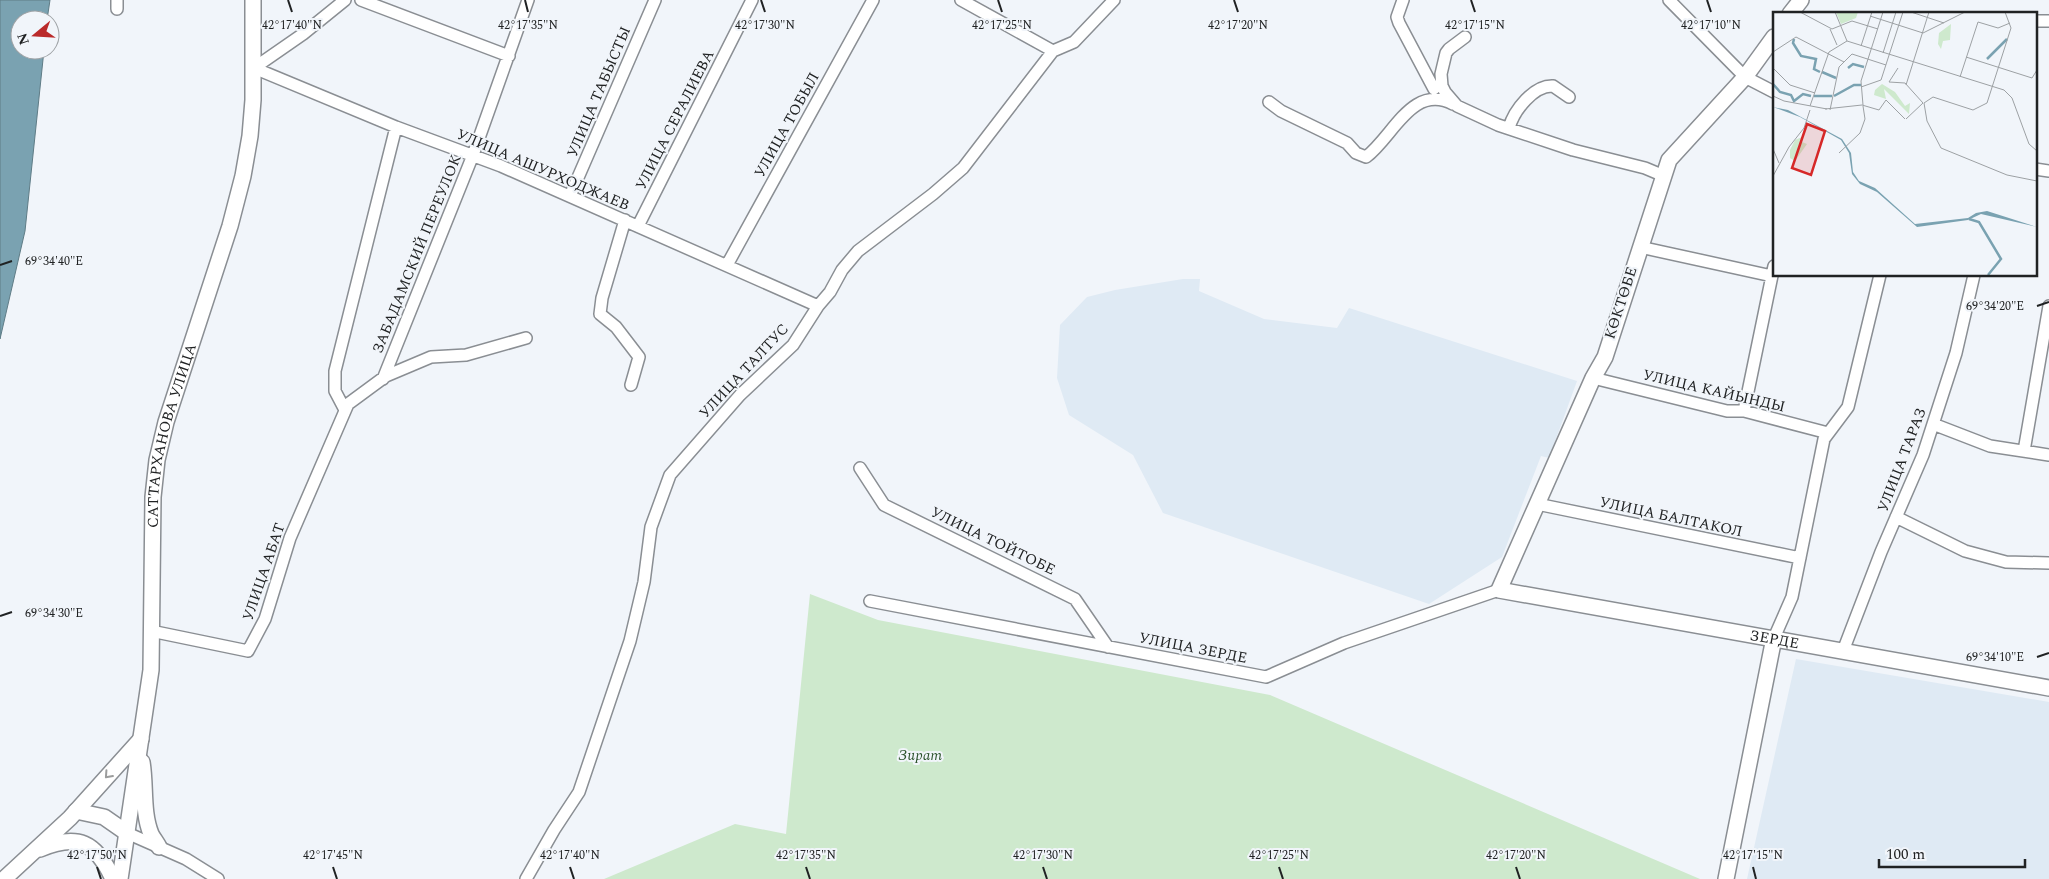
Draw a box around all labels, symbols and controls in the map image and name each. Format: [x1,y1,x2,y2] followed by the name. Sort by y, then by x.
[10,10,60,60] north arrow
[1773,12,2036,276] inset map
[262,16,322,35] text: 42°17'40"N
[498,16,558,35] text: 42°17'35"N
[735,16,795,35] text: 42°17'30"N
[972,16,1032,35] text: 42°17'25"N
[1208,16,1268,35] text: 42°17'20"N
[1445,16,1505,35] text: 42°17'15"N
[1681,16,1741,35] text: 42°17'10"N
[561,23,637,161] street label: УЛИЦА ТАБЫСТЫ
[11,30,35,48] text: N
[630,46,720,194] street label: УЛИЦА СЕРАЛИЕВА
[749,68,825,182] street label: УЛИЦА ТОБЫЛ
[453,123,633,217] street label: УЛИЦА АШУРХОДЖАЕВ
[366,151,468,357] street label: ЗАБАДАМСКИЙ ПЕРЕУЛОК
[25,252,83,271] text: 69°34'40"E
[1599,264,1643,342] street label: КӨКТӨБЕ
[1966,297,2024,316] text: 69°34'20"E
[694,318,794,424] street label: УЛИЦА ТАЛТУС
[141,340,202,528] street label: САТТАРХАНОВА УЛИЦА
[1641,363,1787,419] street label: УЛИЦА КАЙЫНДЫ
[1872,405,1932,515] street label: УЛИЦА ТАРАЗ
[1597,491,1745,543] street label: УЛИЦА БАЛТАКОЛ
[927,501,1059,581] street label: УЛИЦА ТОЙТОБЕ
[237,520,291,624] street label: УЛИЦА АБАТ
[25,604,83,623] text: 69°34'30"E
[1748,623,1801,655] street label: ЗЕРДЕ
[1137,626,1249,670] street label: УЛИЦА ЗЕРДЕ
[1966,648,2024,667] text: 69°34'10"E
[898,744,942,767] park label: Зират
[105,770,114,779] one-way arrow
[1879,836,2025,868] scale bar
[1886,843,1925,866] text: 100 m
[67,846,127,865] text: 42°17'50"N
[303,846,363,865] text: 42°17'45"N
[540,846,600,865] text: 42°17'40"N
[776,846,836,865] text: 42°17'35"N
[1013,846,1073,865] text: 42°17'30"N
[1249,846,1309,865] text: 42°17'25"N
[1486,846,1546,865] text: 42°17'20"N
[1723,846,1783,865] text: 42°17'15"N

